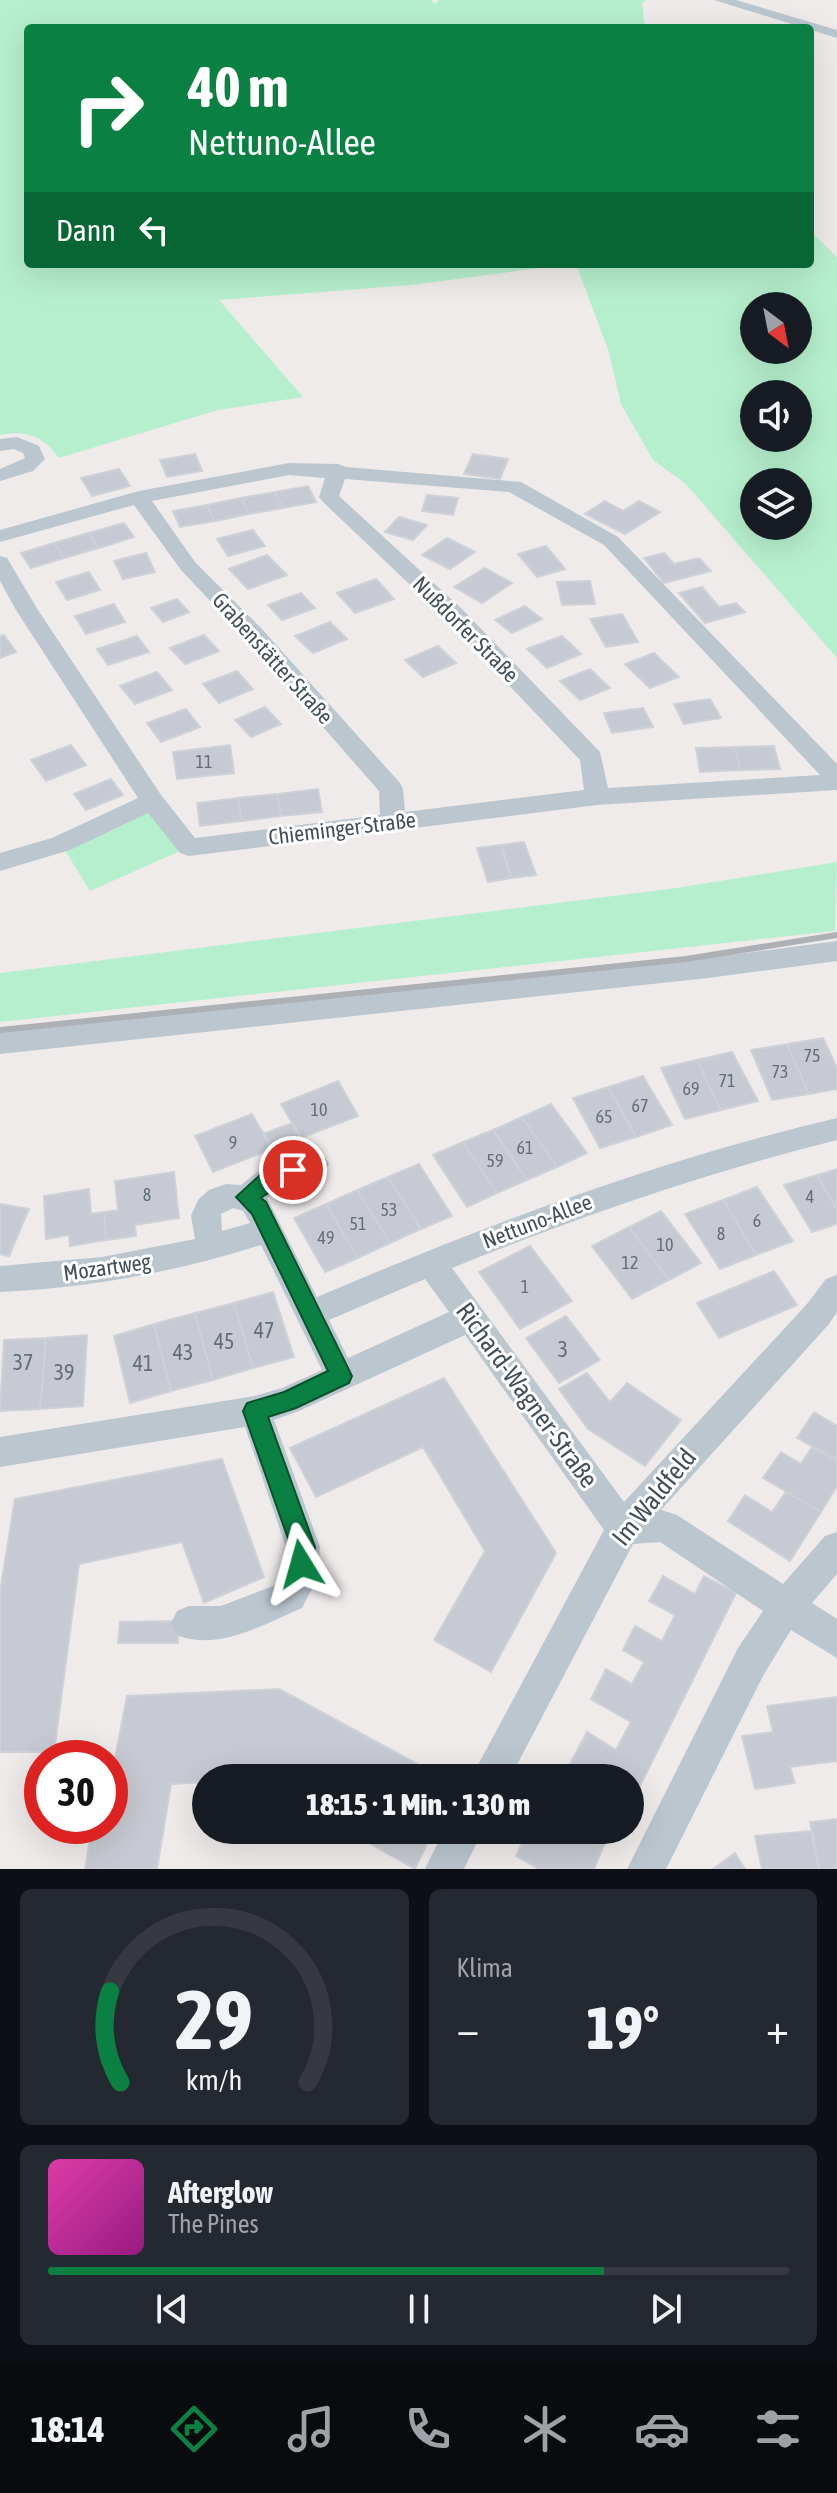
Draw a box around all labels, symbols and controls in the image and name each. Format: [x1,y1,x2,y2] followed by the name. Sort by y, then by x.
[188,55,289,119] text: 40 m
[56,56,160,160] icon: right
[188,121,376,163] text: Nettuno-Allee
[132,208,176,252] icon: left
[56,213,116,247] text: Dann
[740,292,812,364] north arrow
[740,292,812,540] map controls
[740,380,812,452] button: sound
[740,468,812,540] button: layers
[408,571,524,687] street label: Nußdorfer Straße
[207,587,339,729] street label: Grabenstätter Straße
[196,751,212,772] house number: 11
[267,806,417,850] street label: Chieminger Straße
[804,1045,820,1066] house number: 75
[772,1061,788,1082] house number: 73
[719,1070,735,1091] house number: 71
[683,1078,699,1099] house number: 69
[632,1095,648,1116] house number: 67
[311,1099,327,1120] house number: 10
[596,1106,612,1127] house number: 65
[229,1132,237,1153] house number: 9
[259,1136,327,1204] pin
[517,1137,533,1158] house number: 61
[271,1148,315,1192] icon: arrive
[487,1150,503,1171] house number: 59
[143,1184,151,1205] house number: 8
[806,1186,814,1207] house number: 4
[479,1188,595,1254] street label: Nettuno-Allee
[381,1199,397,1220] house number: 53
[753,1210,761,1231] house number: 6
[350,1213,366,1234] house number: 51
[717,1223,725,1244] house number: 8
[318,1227,334,1248] house number: 49
[657,1234,673,1255] house number: 10
[62,1248,153,1286] street label: Mozartweg
[622,1252,638,1273] house number: 12
[521,1276,529,1297] house number: 1
[450,1297,604,1493] street label: Richard-Wagner-Straße
[254,1317,274,1343] house number: 47
[214,1328,234,1354] house number: 45
[558,1336,568,1362] house number: 3
[173,1339,193,1365] house number: 43
[13,1349,33,1375] house number: 37
[133,1350,153,1376] house number: 41
[54,1359,74,1385] house number: 39
[606,1442,702,1552] street label: Im Waldfeld
[259,1522,343,1606] position arrow
[24,1740,128,1844] speed limit sign: 30
[306,1787,530,1821] text: 18:15 · 1 Min. · 130 m
[457,1953,513,1983] text: Klima
[175,1971,253,2067] text: 29
[586,1993,659,2062] text: 19°
[457,2003,479,2053] text: −
[766,2003,789,2053] text: +
[186,2063,243,2096] text: km/h
[168,2175,273,2209] text: Afterglow
[168,2209,259,2239] text: The Pines
[150,2287,194,2331] icon: previous
[397,2287,441,2331] icon: pause
[644,2287,688,2331] icon: next
[166,2401,222,2457] icon: directions
[283,2401,339,2457] icon: music
[400,2401,456,2457] icon: phone
[517,2401,573,2457] icon: climate
[634,2401,690,2457] icon: car
[750,2401,806,2457] icon: filters
[30,2408,105,2450] text: 18:14

